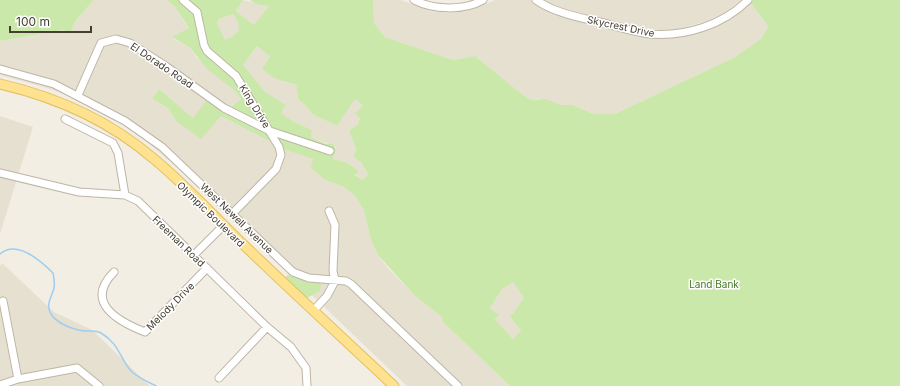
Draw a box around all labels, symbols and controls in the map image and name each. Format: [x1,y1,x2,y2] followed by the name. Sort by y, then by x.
[10,8,91,34] scale bar
[586,13,656,39] street label: Skycrest Drive
[16,14,50,29] text: 100 m
[128,40,196,90] street label: El Dorado Road
[237,82,273,130] street label: King Drive
[175,179,247,249] street label: Olympic Boulevard
[198,180,276,256] street label: West Newell Avenue
[150,213,208,269] street label: Freeman Road
[689,278,739,290] park label: Land Bank
[144,279,197,332] street label: Melody Drive

